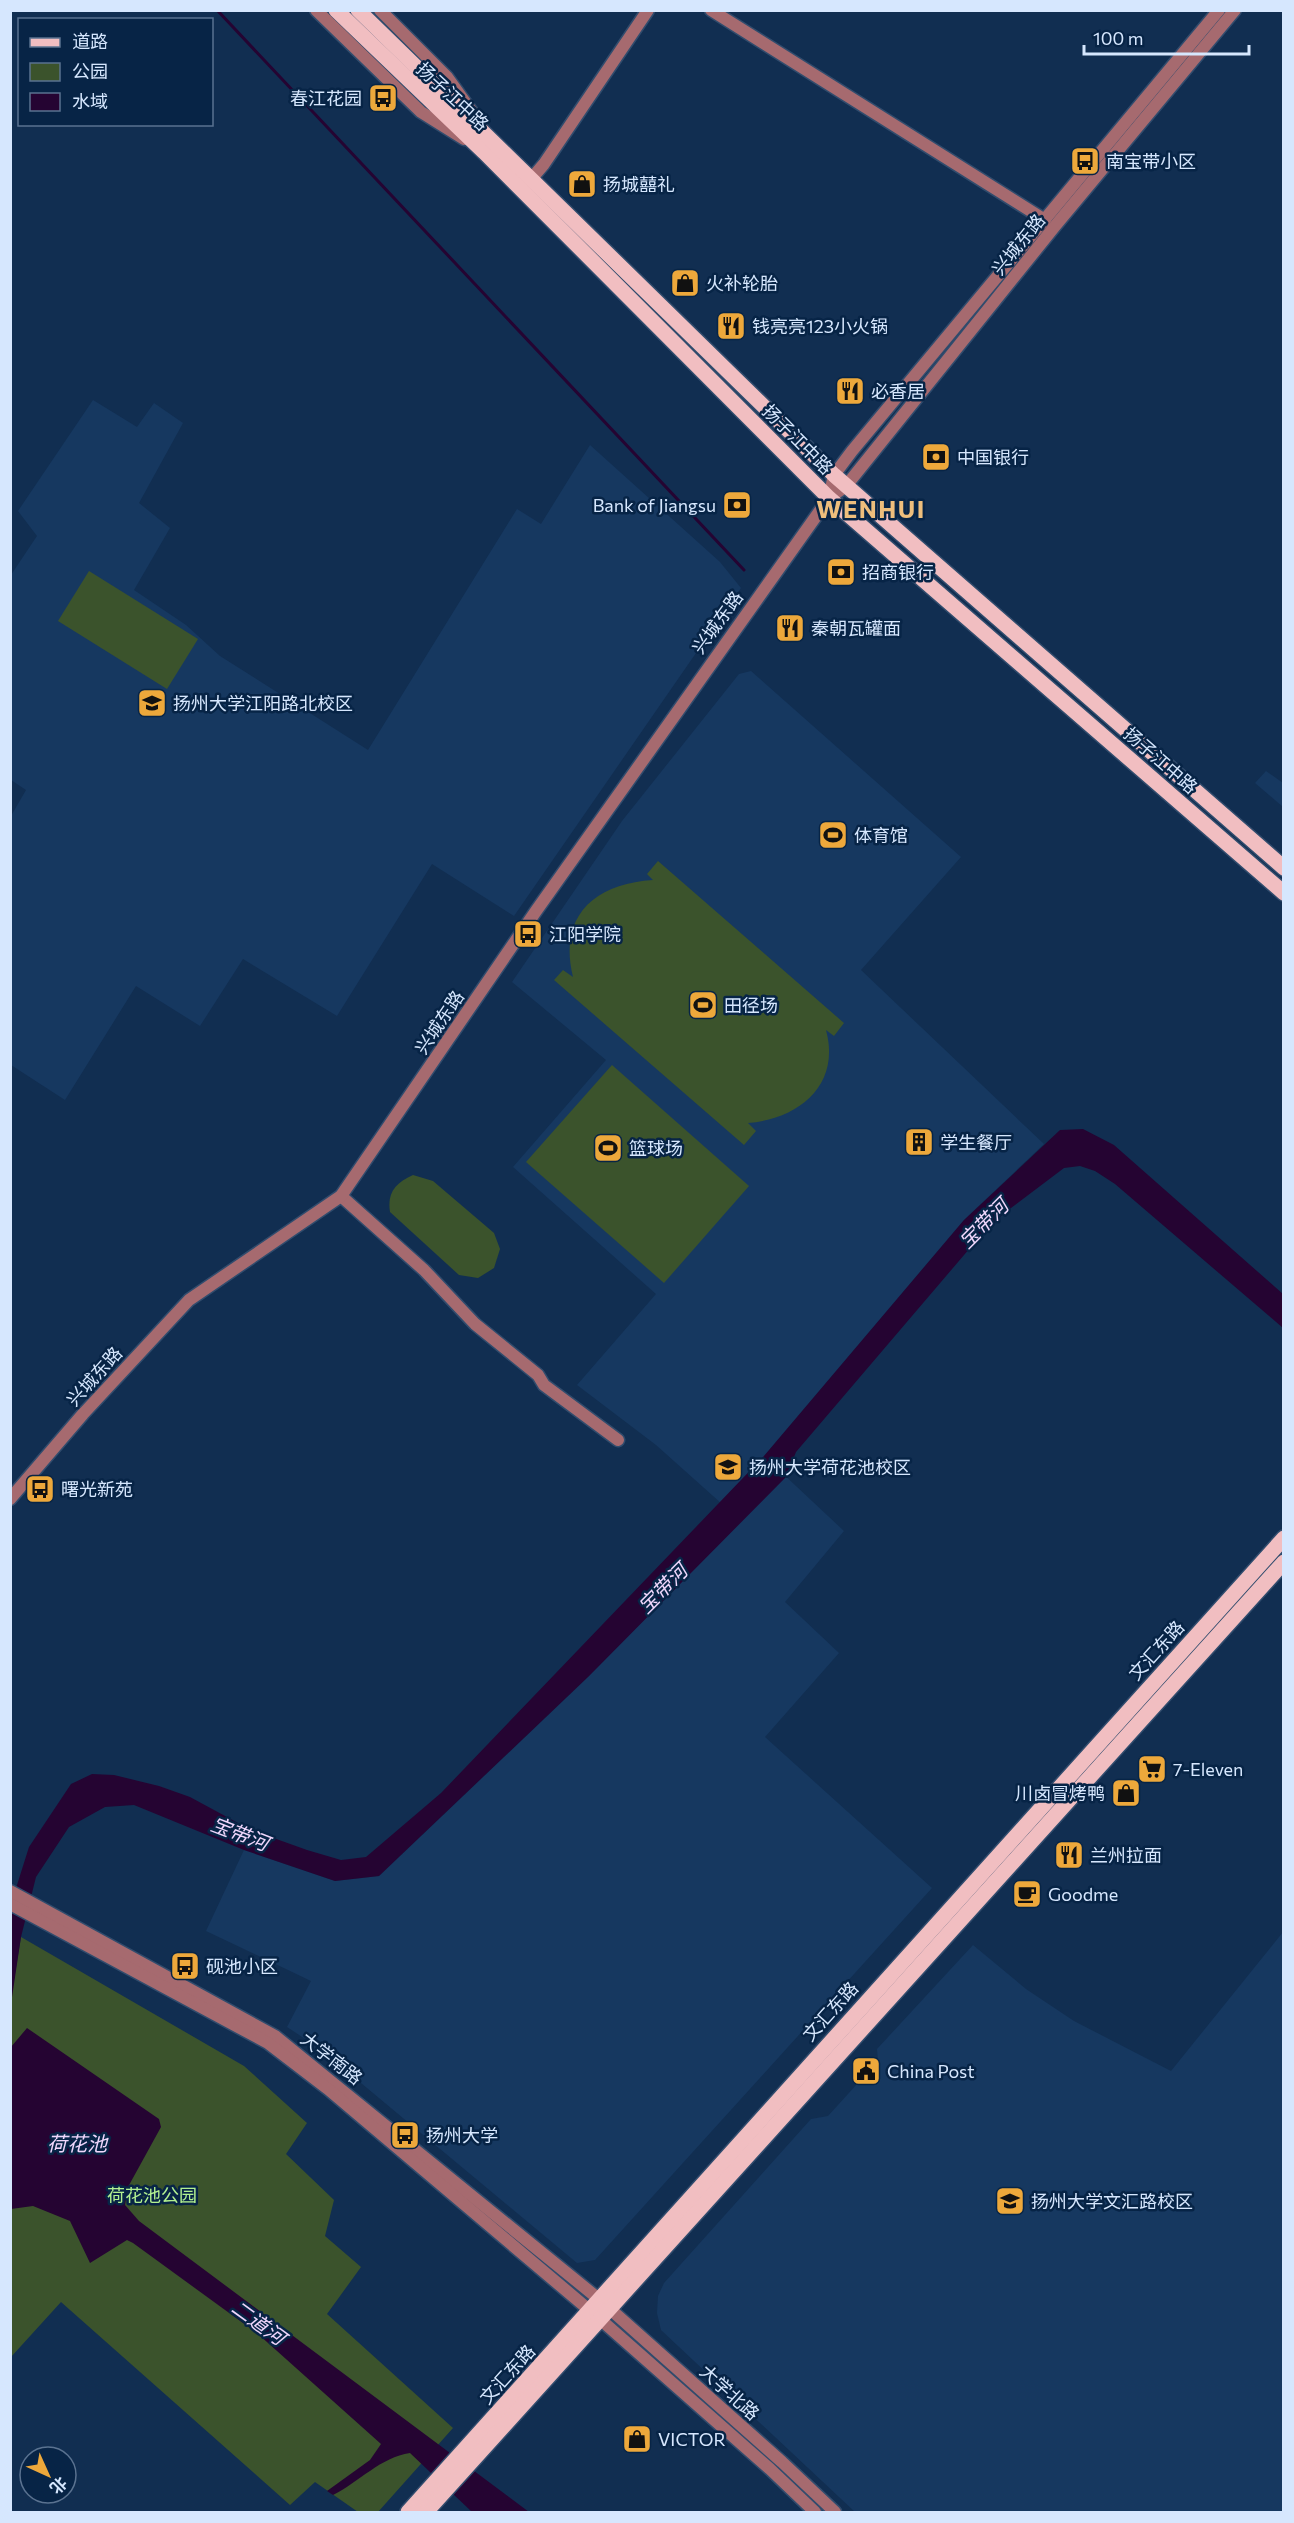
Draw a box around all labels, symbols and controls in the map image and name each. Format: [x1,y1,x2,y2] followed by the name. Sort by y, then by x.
[18,18,213,126] legend
[1084,18,1249,56] scale bar
[1093,27,1143,49] text: 100 m
[72,30,108,52] text: 道路
[413,57,493,135] street label: 扬子江中路
[72,60,108,82] text: 公园
[367,82,399,114] bus stop icon: 春江花园
[290,87,362,109] place label: 春江花园
[72,90,108,112] text: 水域
[1069,145,1101,177] bus stop icon: 南宝带小区
[1106,150,1196,172] place label: 南宝带小区
[566,168,598,200] shop icon: 扬城囍礼
[603,173,675,195] place label: 扬城囍礼
[987,209,1049,279] street label: 兴城东路
[669,267,701,299] shop icon: 火补轮胎
[706,272,778,294] place label: 火补轮胎
[715,310,747,342] restaurant icon: 钱亮亮123小火锅
[752,315,888,337] place label: 钱亮亮123小火锅
[834,375,866,407] restaurant icon: 必香居
[871,380,925,402] place label: 必香居
[758,399,838,479] street label: 扬子江中路
[920,441,952,473] bank icon: 中国银行
[957,446,1029,468] place label: 中国银行
[721,489,753,521] bank icon: Bank of Jiangsu
[593,494,716,516] place label: Bank of Jiangsu
[816,494,926,523] district label: WENHUI
[825,556,857,588] bank icon: 招商银行
[862,561,934,583] place label: 招商银行
[687,586,747,658] street label: 兴城东路
[774,612,806,644] restaurant icon: 秦朝瓦罐面
[811,617,901,639] place label: 秦朝瓦罐面
[136,687,168,719] school or university icon: 扬州大学江阳路北校区
[173,692,353,714] place label: 扬州大学江阳路北校区
[1120,722,1202,798] street label: 扬子江中路
[817,819,849,851] sports icon: 体育馆
[854,824,908,846] place label: 体育馆
[512,918,544,950] bus stop icon: 江阳学院
[549,923,621,945] place label: 江阳学院
[410,986,468,1058] street label: 兴城东路
[687,989,719,1021] sports icon: 田径场
[724,994,778,1016] place label: 田径场
[903,1126,935,1158] building icon: 学生餐厅
[940,1131,1012,1153] place label: 学生餐厅
[592,1132,624,1164] sports icon: 篮球场
[629,1137,683,1159] place label: 篮球场
[953,1190,1016,1253] water label: 宝带河
[62,1342,126,1410] street label: 兴城东路
[712,1451,744,1483] school or university icon: 扬州大学荷花池校区
[749,1456,911,1478] place label: 扬州大学荷花池校区
[24,1473,56,1505] bus stop icon: 曙光新苑
[61,1478,133,1500] place label: 曙光新苑
[632,1555,695,1618] water label: 宝带河
[1124,1616,1188,1684] street label: 文汇东路
[1136,1753,1168,1785] supermarket icon: 7-Eleven
[1173,1758,1243,1780] place label: 7-Eleven
[1110,1777,1142,1809] shop icon: 川卤冒烤鸭
[1015,1782,1105,1804] place label: 川卤冒烤鸭
[208,1811,276,1856] water label: 宝带河
[1053,1839,1085,1871] restaurant icon: 兰州拉面
[1090,1844,1162,1866] place label: 兰州拉面
[1011,1878,1043,1910] cafe icon: Goodme
[1048,1883,1118,1905] place label: Goodme
[169,1950,201,1982] bus stop icon: 砚池小区
[206,1955,278,1977] place label: 砚池小区
[798,1977,862,2045] street label: 文汇东路
[297,2027,367,2089] street label: 大学南路
[850,2055,882,2087] public building icon: China Post
[887,2060,975,2082] place label: China Post
[389,2119,421,2151] bus stop icon: 扬州大学
[426,2124,498,2146] place label: 扬州大学
[47,2131,109,2155] water label: 荷花池
[107,2184,197,2206] park label: 荷花池公园
[994,2185,1026,2217] school or university icon: 扬州大学文汇路校区
[1031,2190,1193,2212] place label: 扬州大学文汇路校区
[228,2295,294,2352] water label: 二道河
[475,2340,539,2408] street label: 文汇东路
[696,2360,764,2424] street label: 大学北路
[621,2423,653,2455] shop icon: VICTOR
[658,2428,725,2450] place label: VICTOR
[18,2445,78,2505] north arrow
[47,2474,71,2498] text: 北

